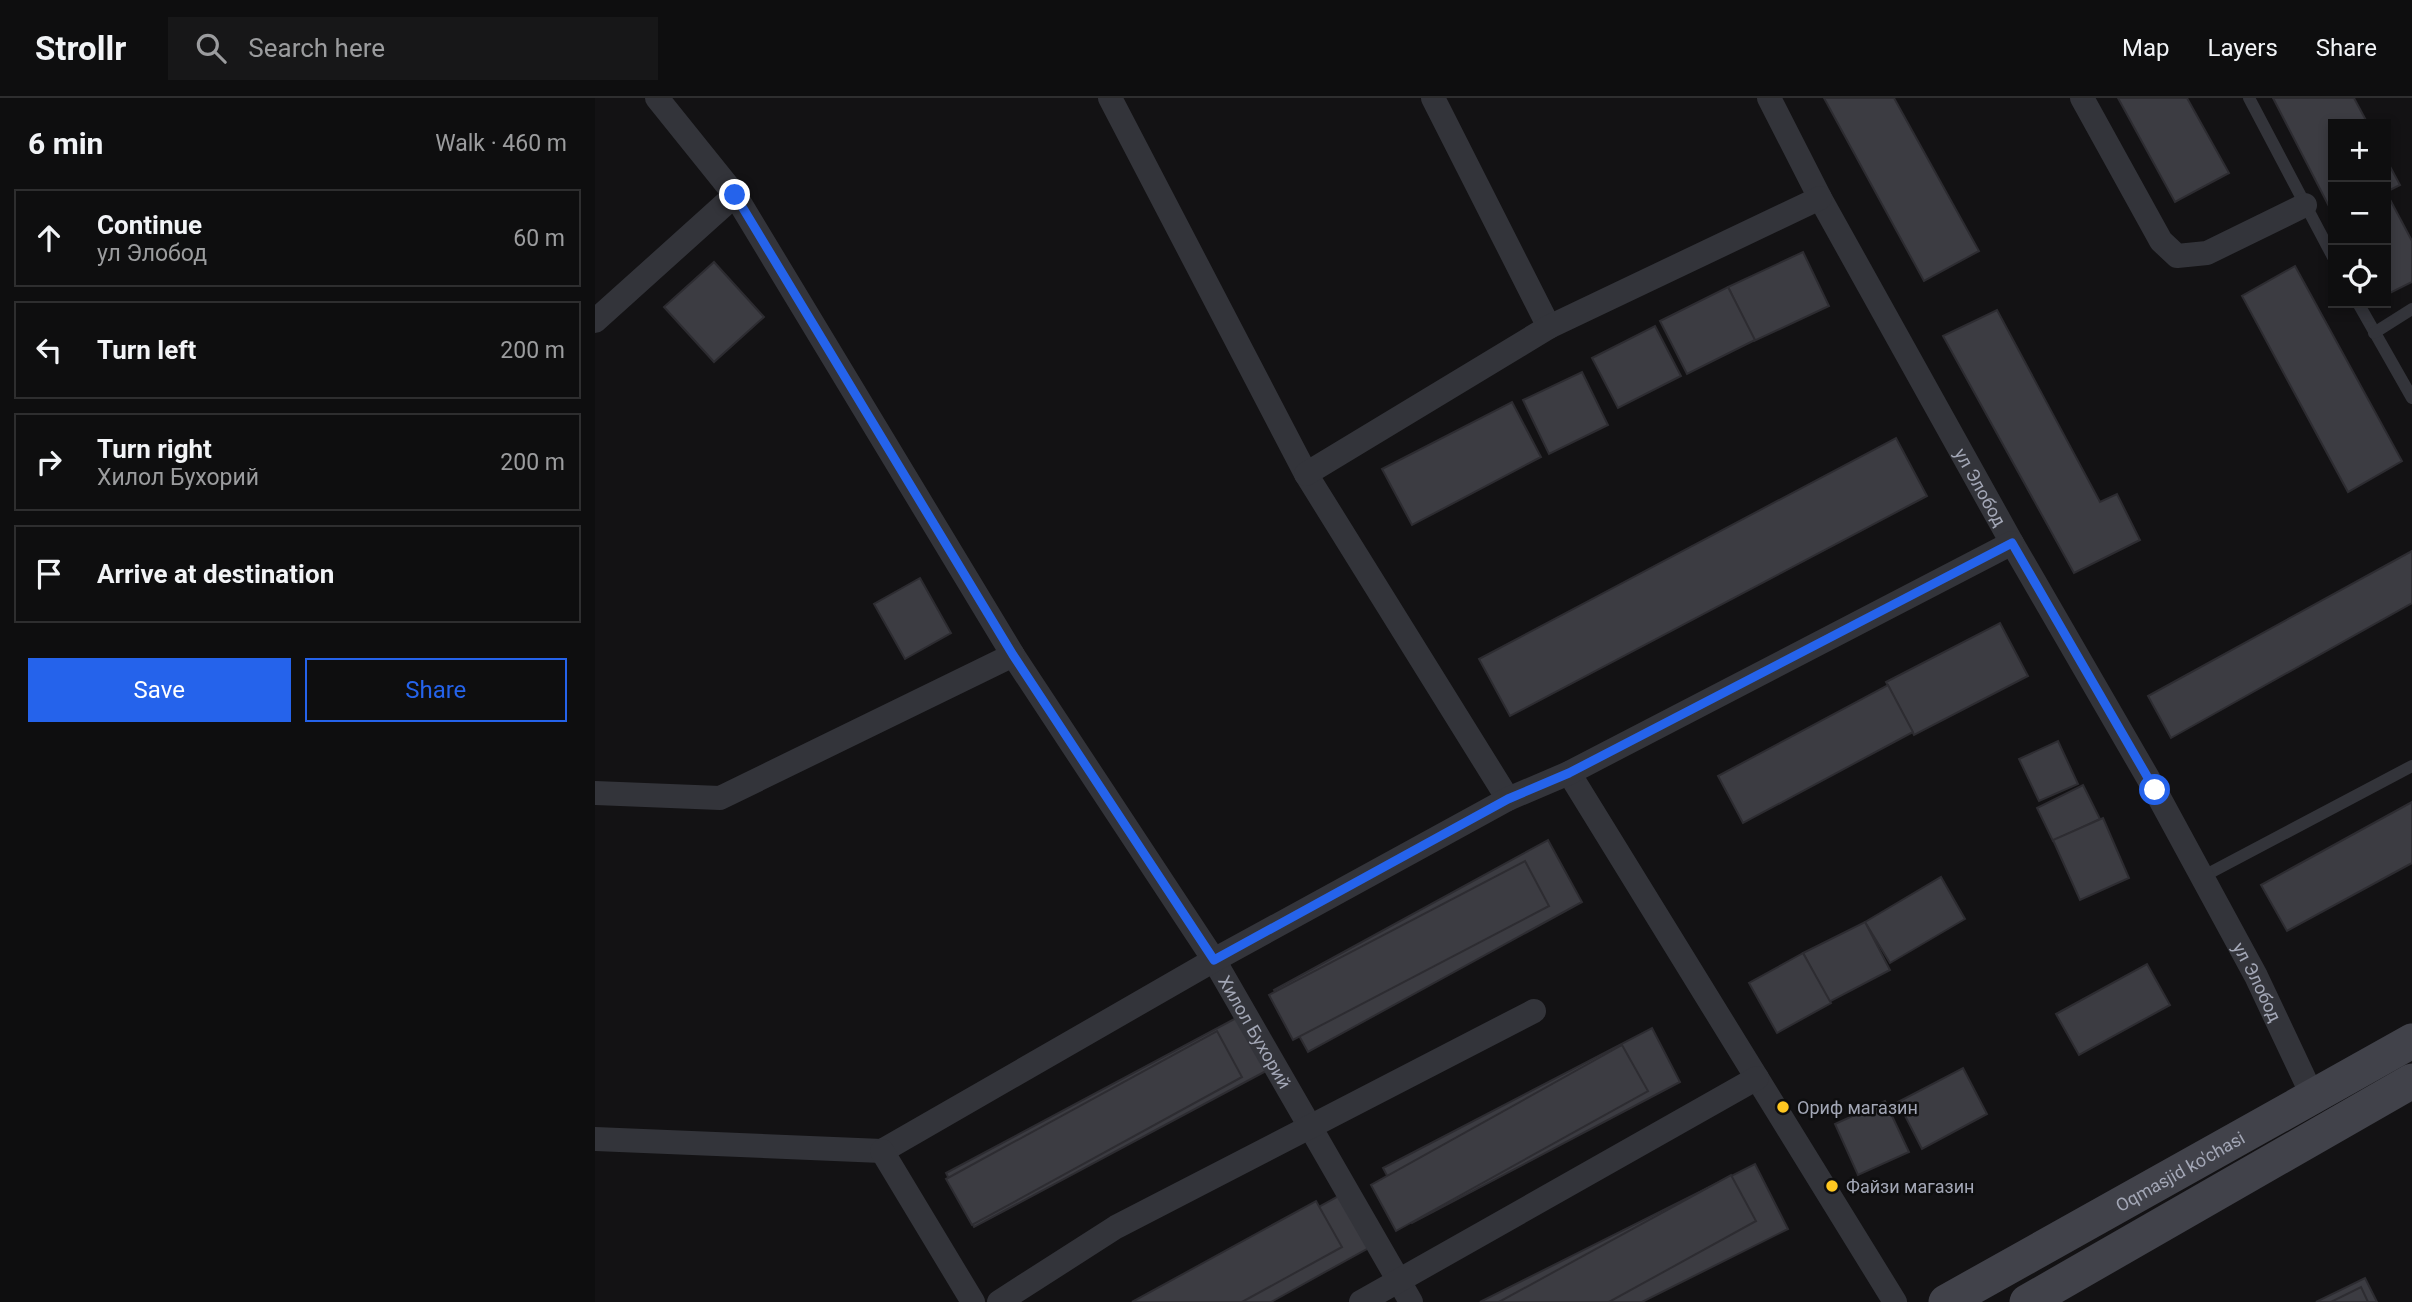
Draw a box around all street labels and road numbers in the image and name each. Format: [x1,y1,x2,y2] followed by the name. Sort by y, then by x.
[1951,444,2011,530] street label: ул Элобод
[2229,938,2286,1025] street label: ул Элобод
[1215,972,1296,1092] street label: Хилол Бухорий
[2112,1127,2248,1216] street label: Oqmasjid ko'chasi

